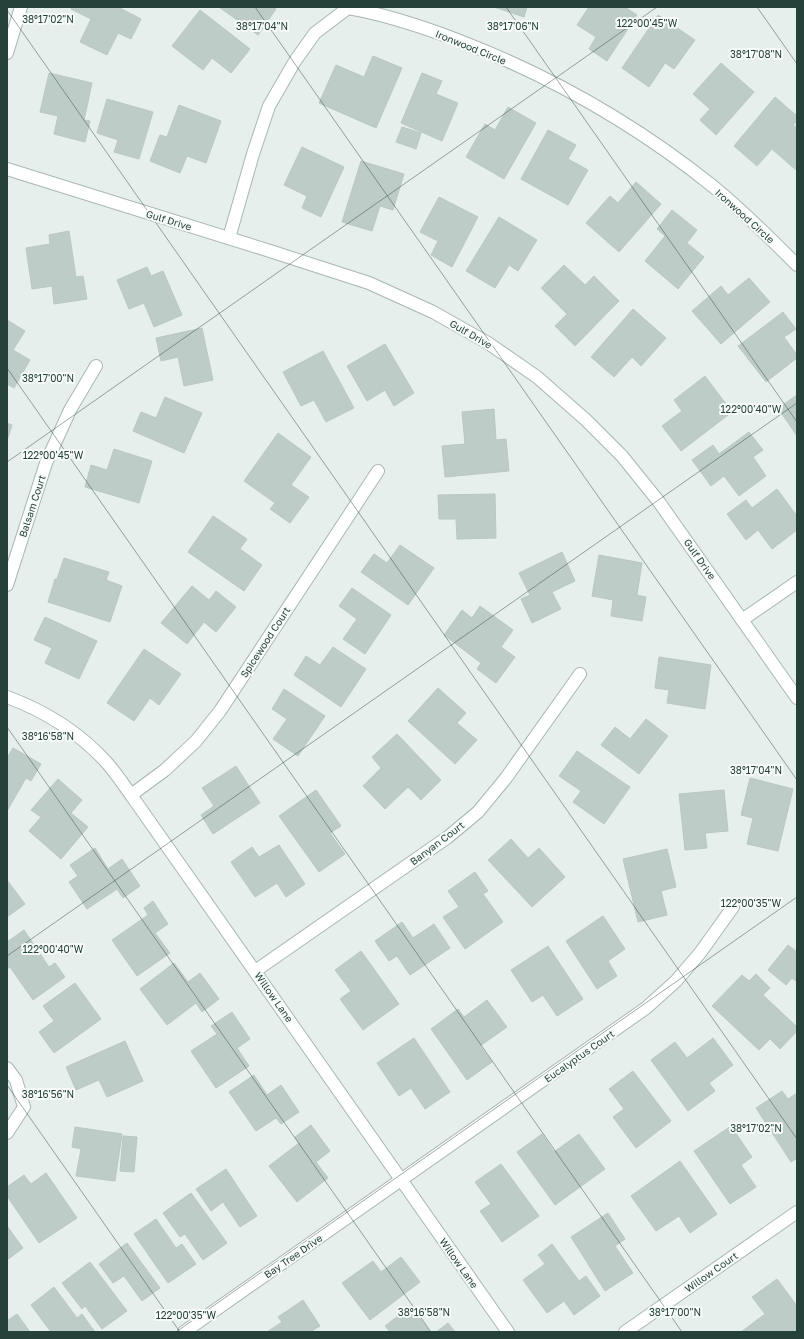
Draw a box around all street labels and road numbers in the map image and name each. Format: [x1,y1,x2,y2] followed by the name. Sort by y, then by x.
[434,27,508,67] street label: Ironwood Circle
[713,186,777,246] street label: Ironwood Circle
[145,207,193,233] street label: Gulf Drive
[448,317,495,351] street label: Gulf Drive
[16,473,48,539] street label: Balsam Court
[682,536,719,582] street label: Gulf Drive
[238,604,292,680] street label: Spicewood Court
[407,819,467,867] street label: Banyan Court
[252,970,296,1025] street label: Willow Lane
[542,1027,616,1085] street label: Eucalyptus Court
[262,1231,325,1280] street label: Bay Tree Drive
[437,1236,481,1291] street label: Willow Lane
[682,1249,740,1295] street label: Willow Court

